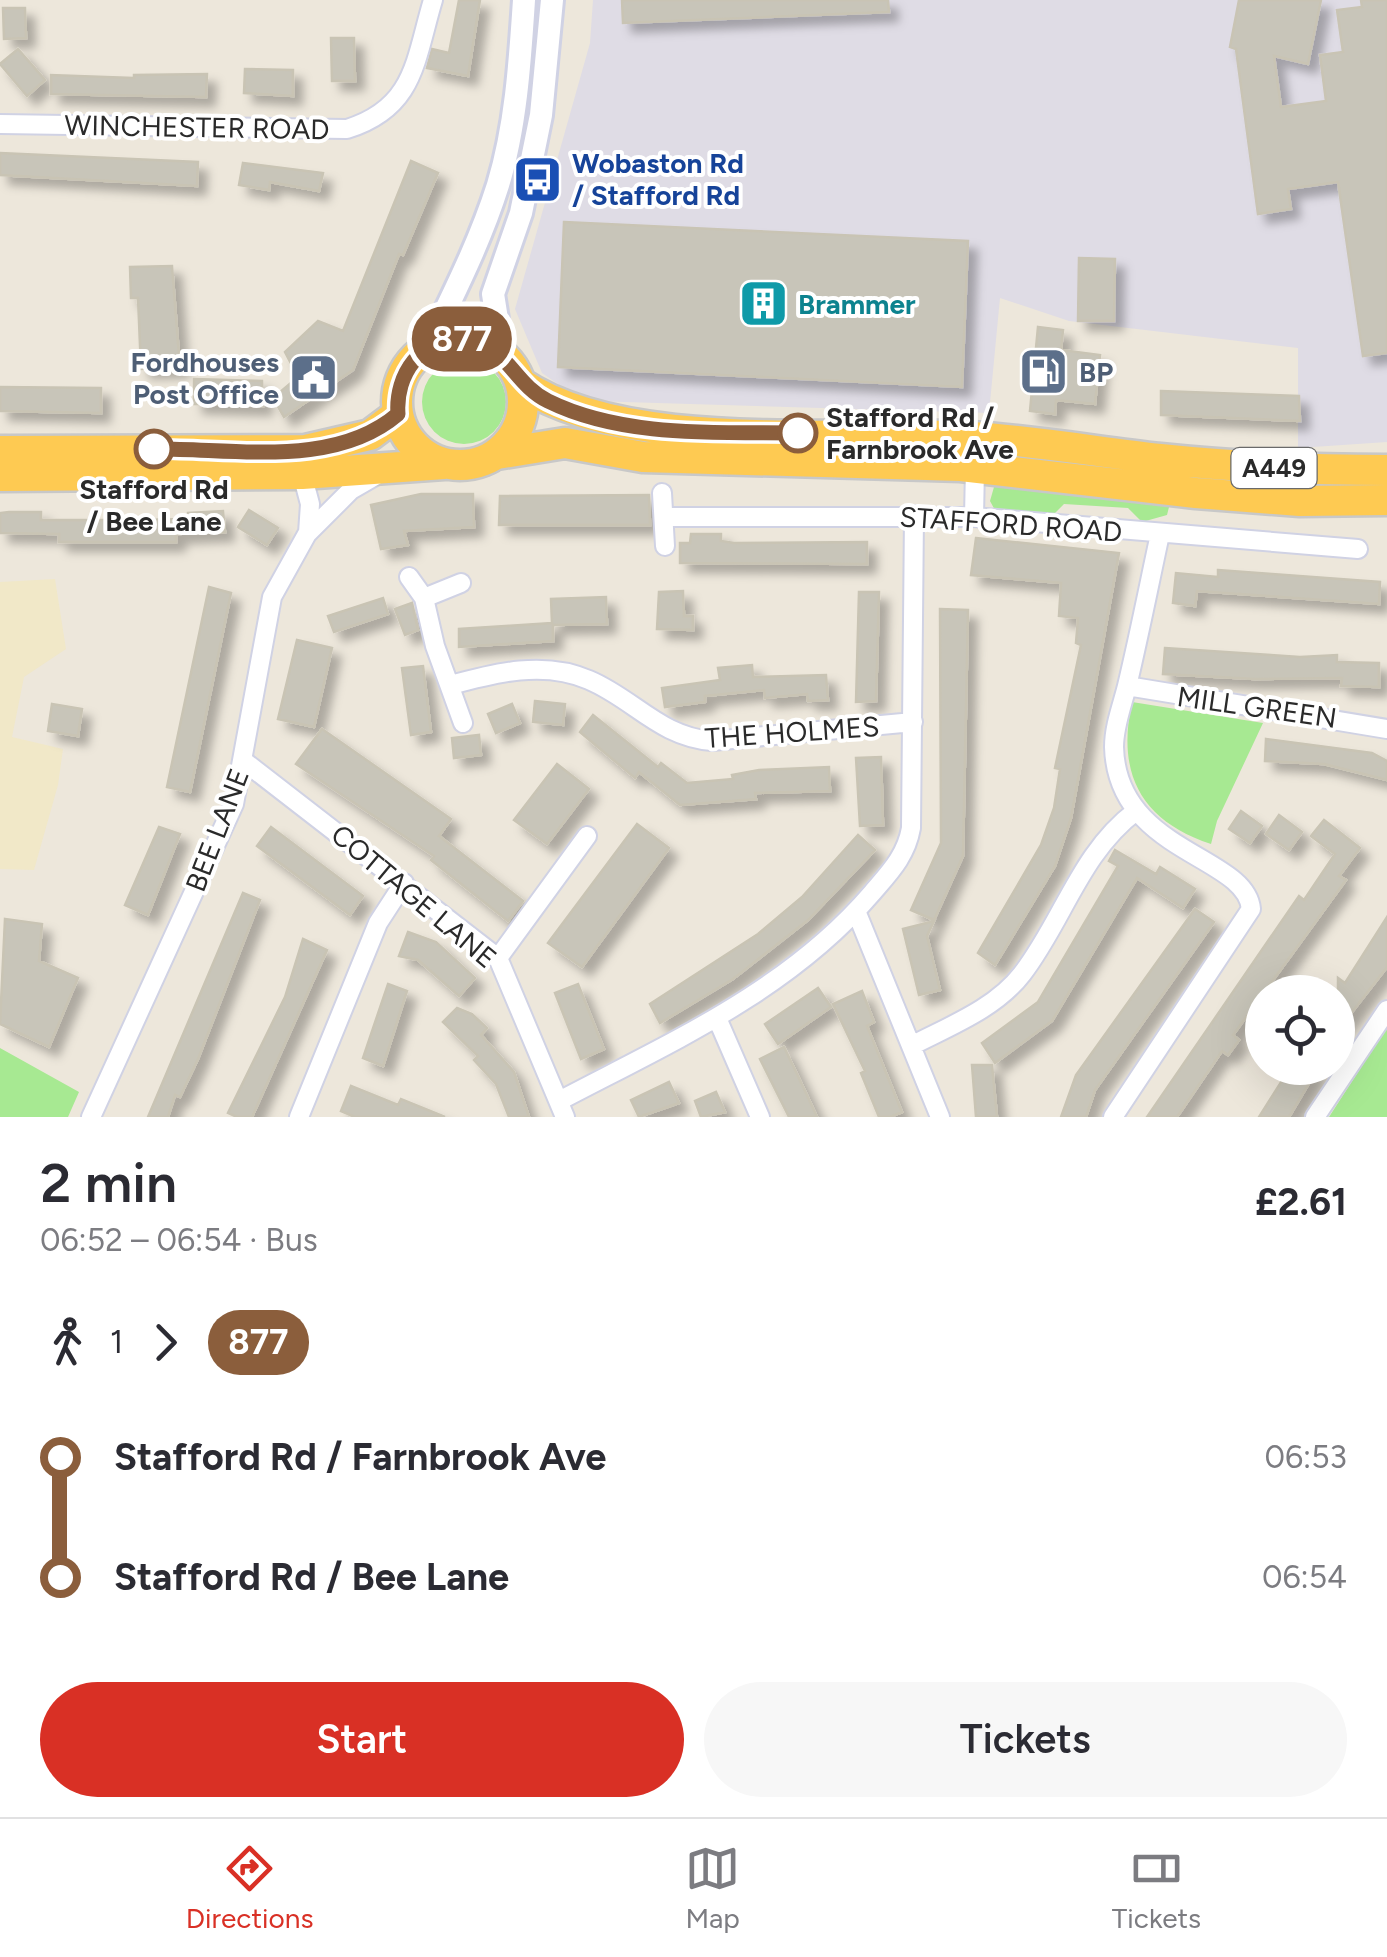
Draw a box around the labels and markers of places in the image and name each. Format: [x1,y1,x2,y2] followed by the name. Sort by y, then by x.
[572,146,744,212] place label: Wobaston Rd / Stafford Rd
[511,153,563,205] bus stop icon: Wobaston Rd / Stafford Rd
[737,278,789,330] building icon: Brammer
[798,287,916,321] place label: Brammer
[130,345,279,411] place label: Fordhouses Post Office
[1018,346,1070,398] fuel station icon: BP
[288,352,340,404] public building icon: Fordhouses Post Office
[1079,355,1113,389] place label: BP
[826,400,1014,466] place label: Stafford Rd / Farnbrook Ave
[779,414,817,452] marker: Stafford Rd / Farnbrook Ave
[135,430,173,468] marker: Stafford Rd / Bee Lane
[79,472,229,538] place label: Stafford Rd / Bee Lane

